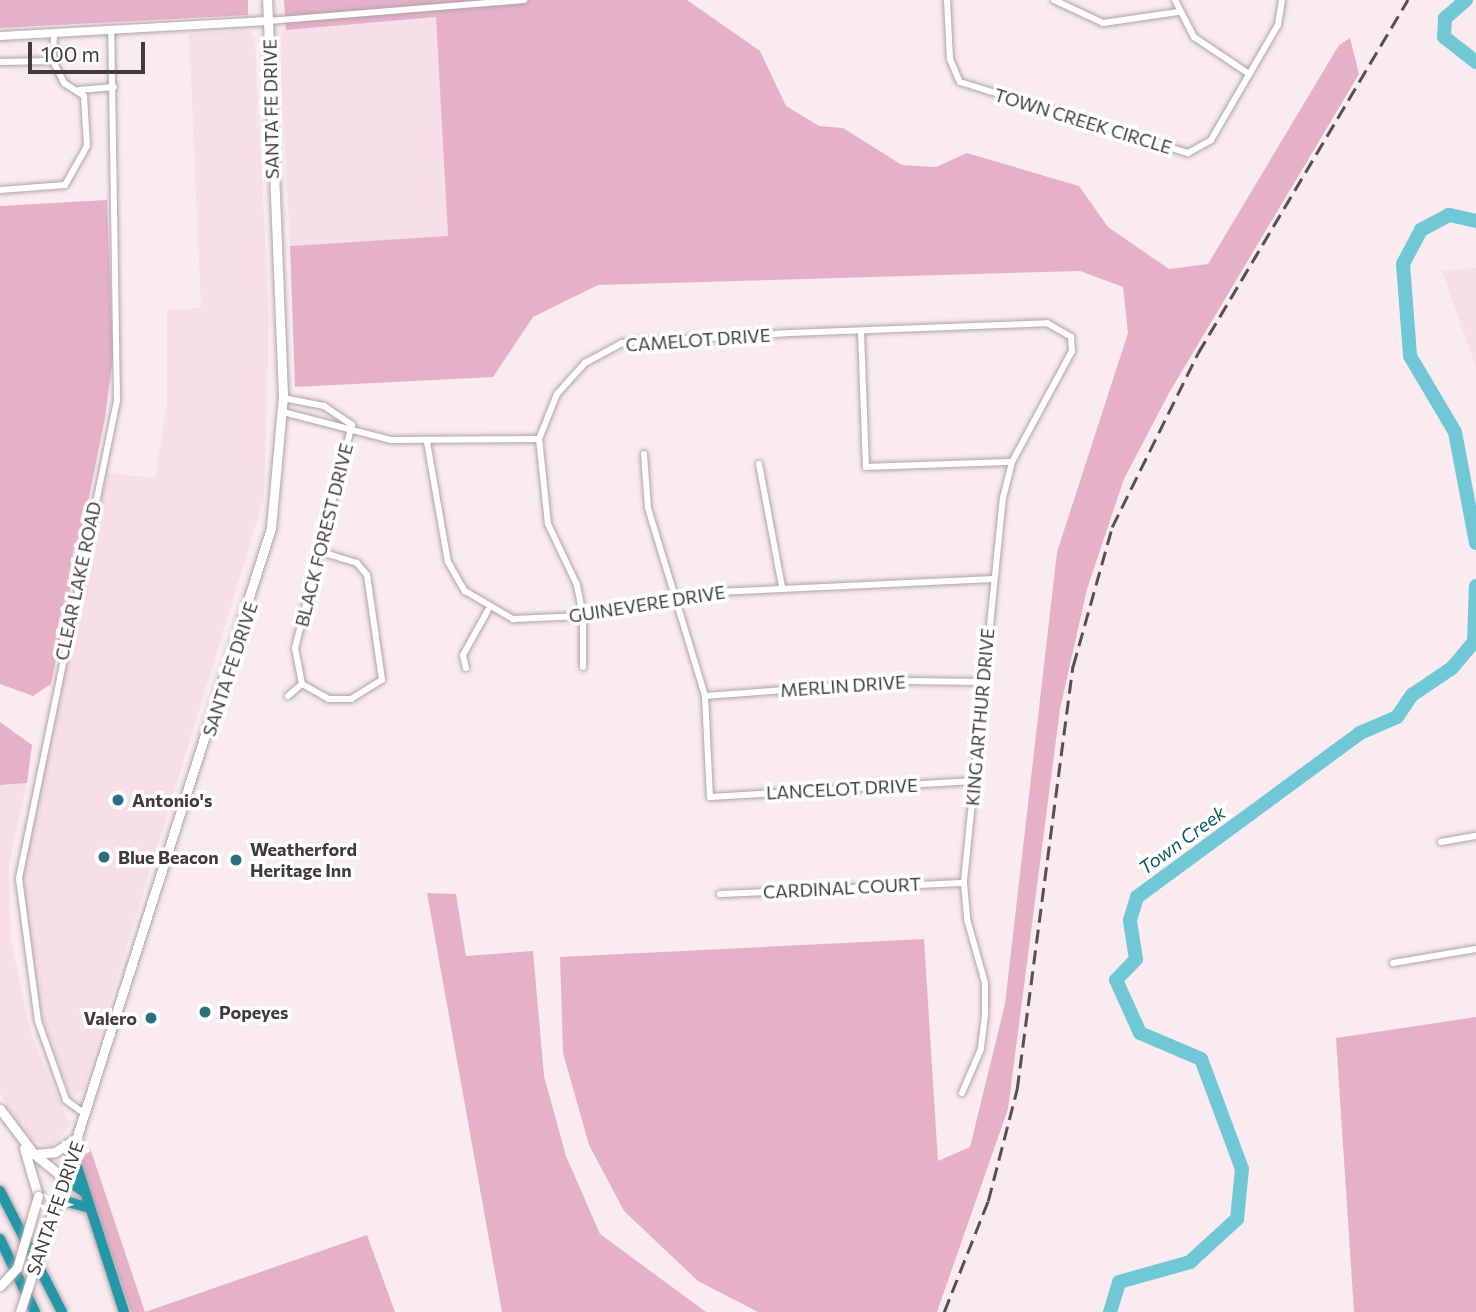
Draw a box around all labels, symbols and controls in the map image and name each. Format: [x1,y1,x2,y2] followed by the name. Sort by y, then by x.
[32,28,149,72] scale bar
[259,39,283,179] street label: SANTA FE DRIVE
[41,41,100,66] text: 100 m
[992,84,1174,158] street label: TOWN CREEK CIRCLE
[625,324,771,356] street label: CAMELOT DRIVE
[291,441,357,629] street label: BLACK FOREST DRIVE
[51,500,105,662] street label: CLEAR LAKE ROAD
[567,581,727,627] street label: GUINEVERE DRIVE
[198,599,262,739] street label: SANTA FE DRIVE
[961,627,999,807] street label: KING ARTHUR DRIVE
[780,671,906,701] street label: MERLIN DRIVE
[766,774,918,804] street label: LANCELOT DRIVE
[132,789,212,811] place label: Antonio's
[110,792,126,808] marker: Antonio's
[1134,801,1230,879] water label: Town Creek
[250,839,357,882] place label: Weatherford Heritage Inn
[118,846,219,868] place label: Blue Beacon
[96,849,112,865] marker: Blue Beacon
[228,852,244,868] marker: Weatherford Heritage Inn
[762,873,922,903] street label: CARDINAL COURT
[219,1001,288,1023] place label: Popeyes
[197,1004,213,1020] marker: Popeyes
[83,1007,137,1029] place label: Valero
[143,1010,159,1026] marker: Valero
[22,1138,88,1278] street label: SANTA FE DRIVE

